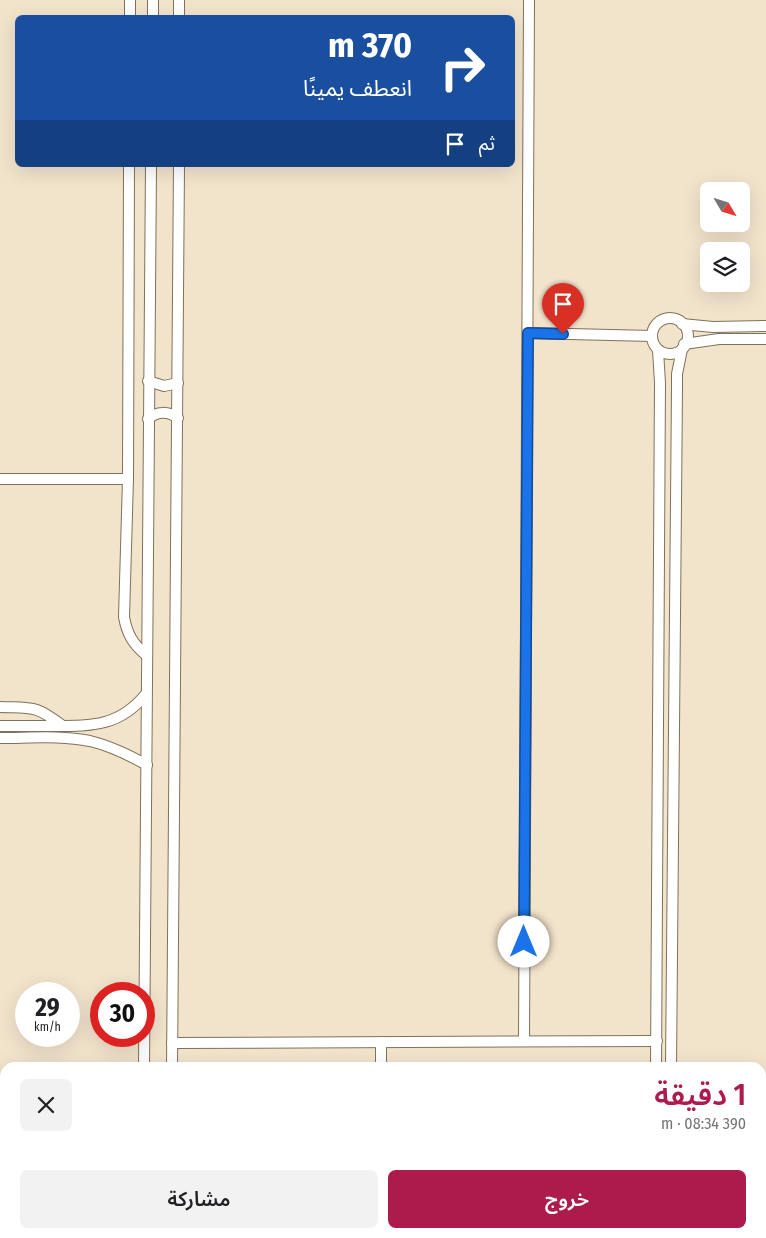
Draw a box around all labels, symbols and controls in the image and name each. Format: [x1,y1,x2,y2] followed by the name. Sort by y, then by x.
[328,24,412,66] text: 370 m
[430,35,495,100] icon: right
[303,75,412,102] text: انعطف يمينًا
[441,130,469,158] icon: arrive
[479,132,495,155] text: ثم
[700,182,750,232] north arrow
[700,182,750,292] map controls
[700,242,750,292] button: layers
[542,283,584,334] pin
[549,290,577,318] icon: arrive
[497,915,549,967] position arrow
[90,982,155,1047] speed limit sign: 30
[35,993,60,1023] text: 29
[34,1020,61,1034] text: km/h
[654,1077,746,1113] text: 1 دقيقة
[20,1079,72,1131] button: close
[661,1114,746,1133] text: 390 m · 08:34
[20,1170,378,1228] button: مشاركة
[388,1170,746,1228] button: خروج

